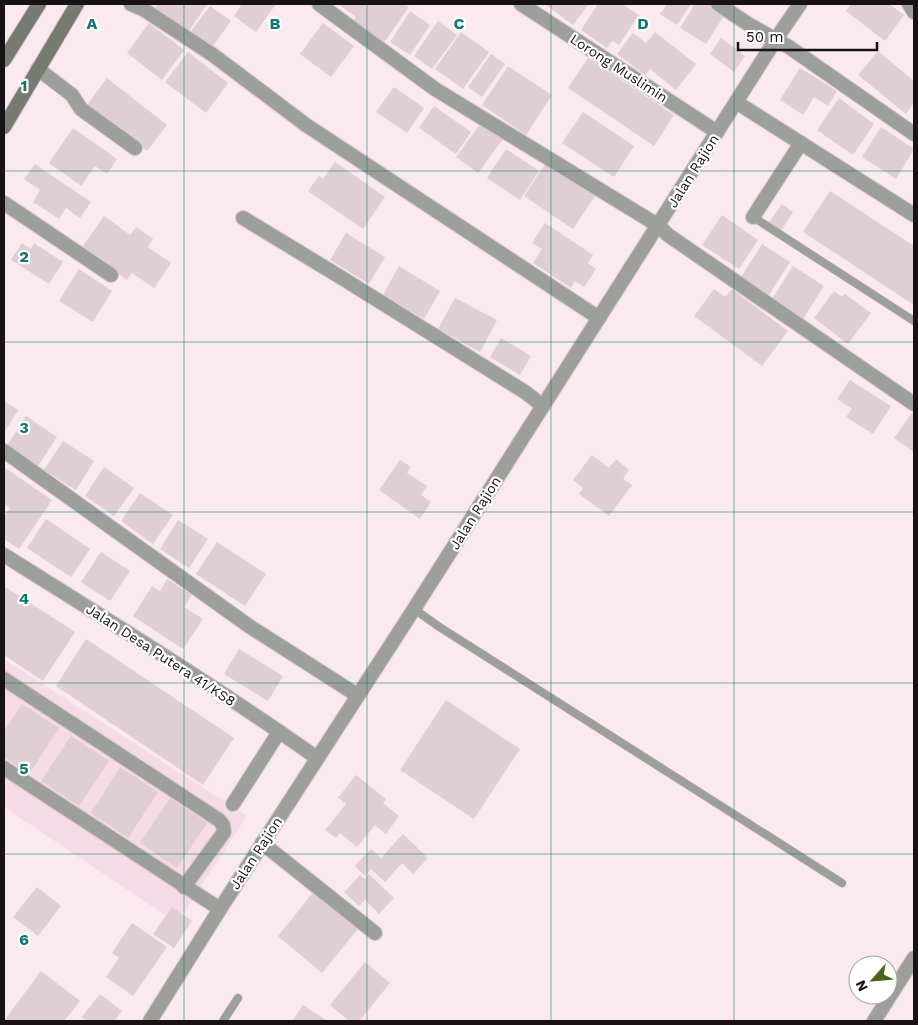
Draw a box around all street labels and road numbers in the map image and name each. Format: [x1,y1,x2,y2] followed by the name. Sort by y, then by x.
[567,31,671,105] street label: Lorong Muslimin
[664,132,722,210] street label: Jalan Rajion
[446,474,504,552] street label: Jalan Rajion
[83,601,239,709] street label: Jalan Desa Putera 41/KS8
[227,814,285,892] street label: Jalan Rajion

